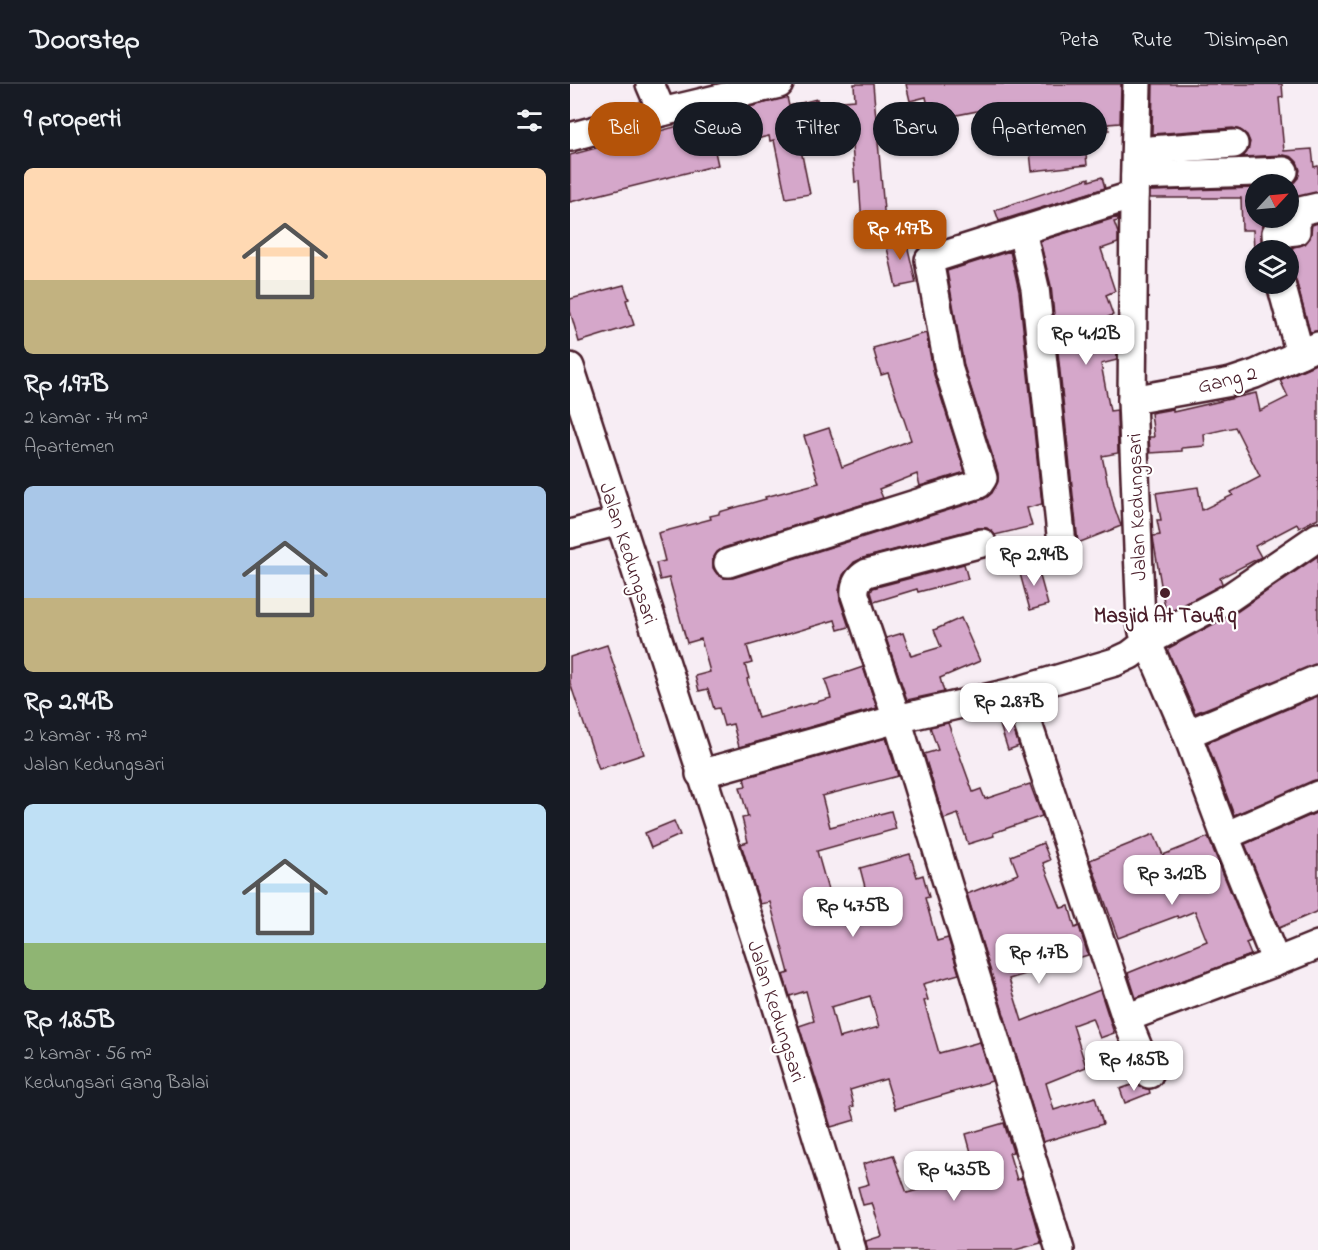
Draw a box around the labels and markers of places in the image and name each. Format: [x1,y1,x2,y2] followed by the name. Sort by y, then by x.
[838,210,962,261] pin: Rp 1.97B
[1024,315,1148,366] pin: Rp 4.12B
[972,536,1096,587] pin: Rp 2.94B
[1158,586,1172,600] marker: Masjid At Taufiq
[1094,602,1237,632] place label: Masjid At Taufiq
[947,683,1071,734] pin: Rp 2.87B
[1110,855,1234,906] pin: Rp 3.12B
[791,887,915,938] pin: Rp 4.75B
[984,934,1094,985] pin: Rp 1.7B
[1072,1041,1196,1092] pin: Rp 1.85B
[892,1151,1016,1202] pin: Rp 4.35B

